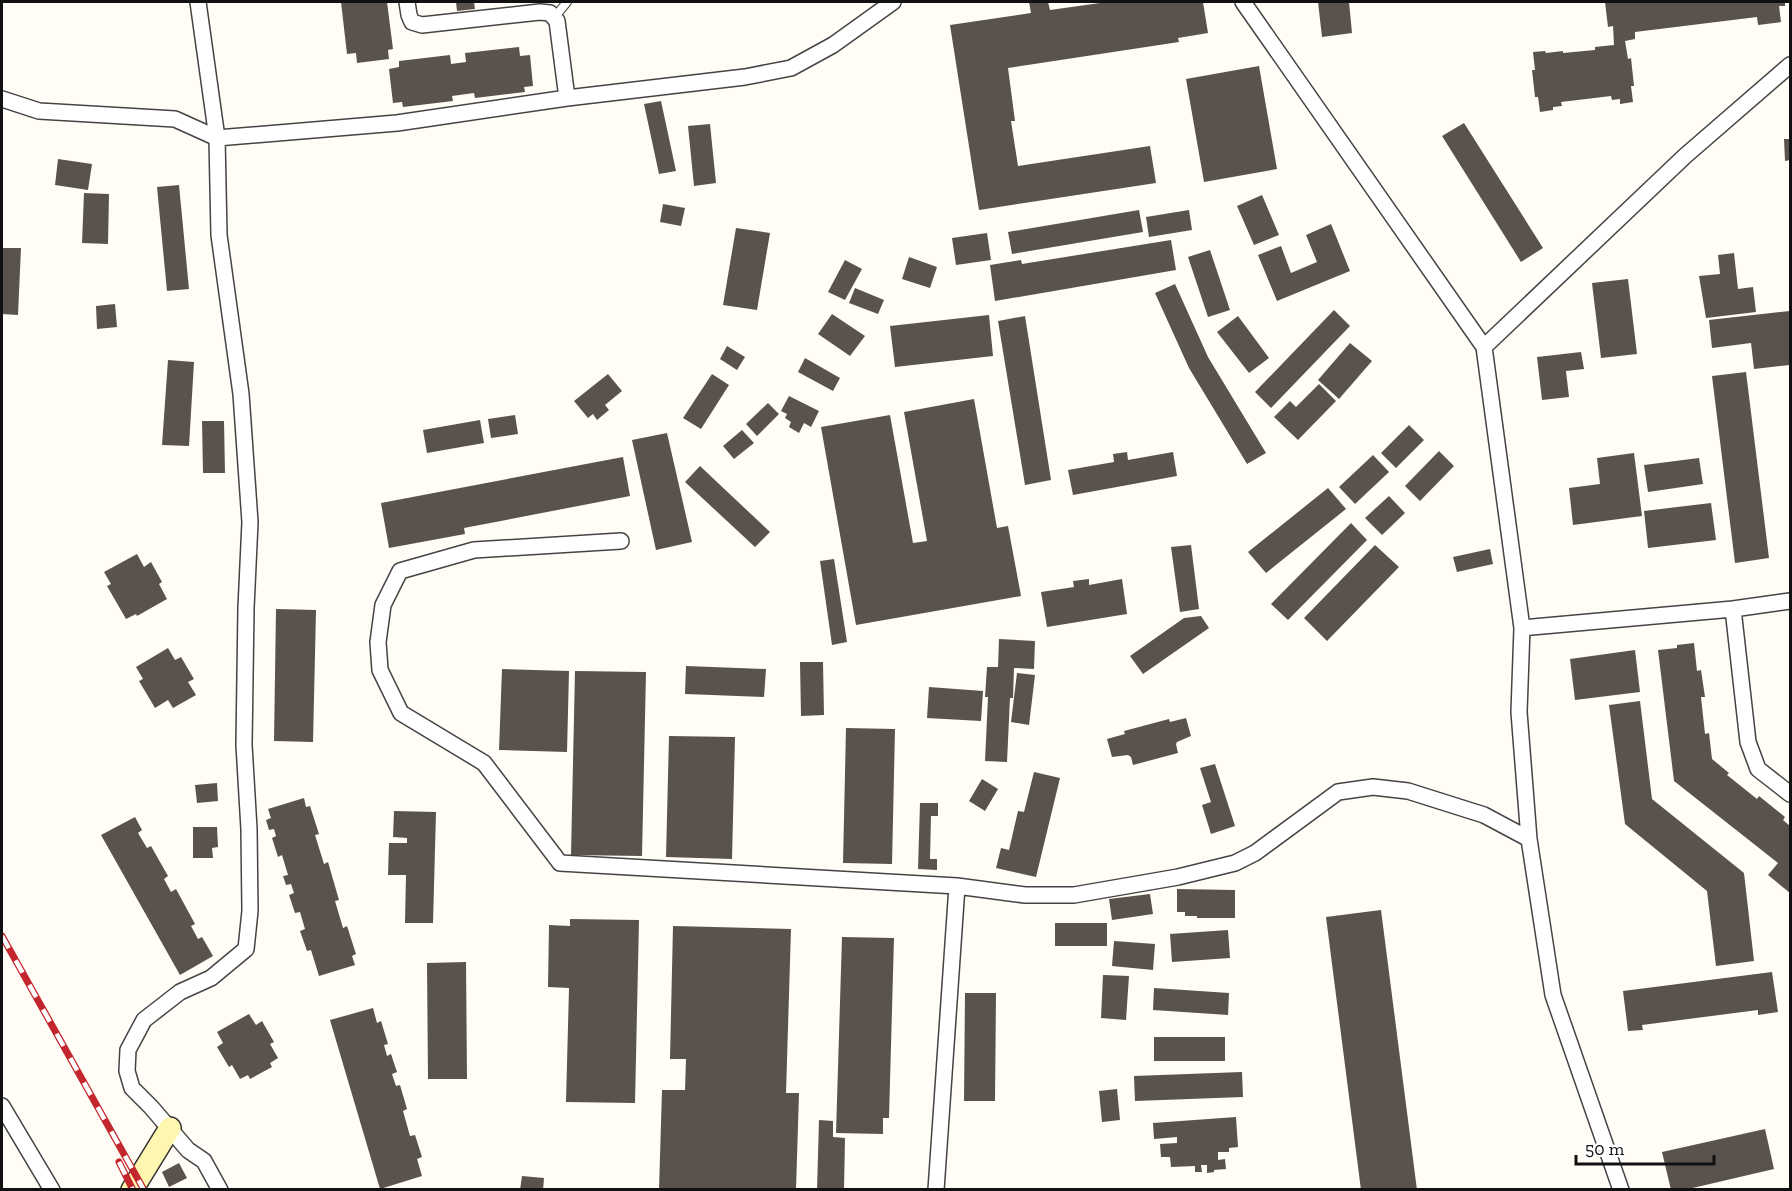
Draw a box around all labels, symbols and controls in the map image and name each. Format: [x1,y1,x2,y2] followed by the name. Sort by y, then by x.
[1576,1128,1714,1166] scale bar
[1585,1138,1625,1160] text: 50 m

